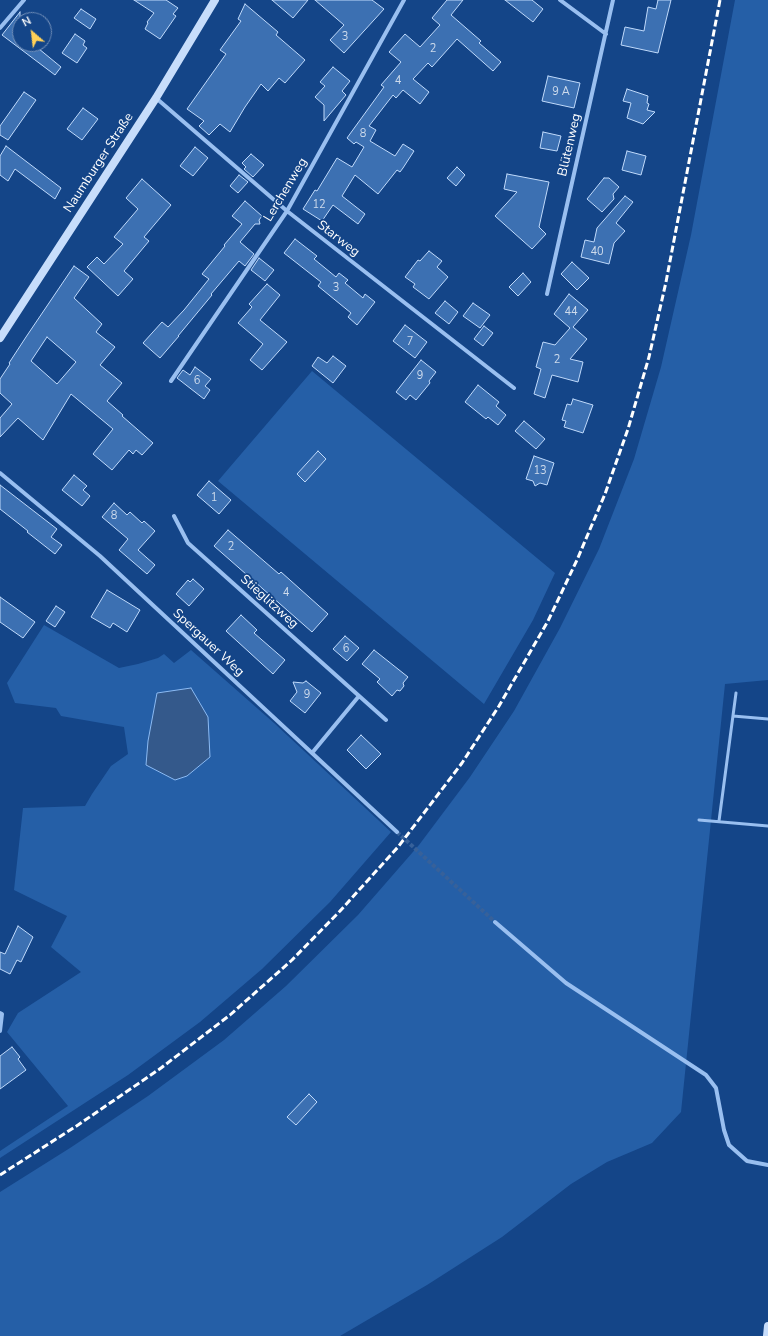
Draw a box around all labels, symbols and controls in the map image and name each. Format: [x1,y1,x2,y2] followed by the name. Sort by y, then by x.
[12,12,52,52] north arrow
[19,13,34,30] text: N
[342,30,348,44] house number: 3
[430,42,436,56] house number: 2
[395,74,401,88] house number: 4
[552,85,570,99] house number: 9 A
[61,110,137,216] street label: Naumburger Straße
[555,112,585,178] street label: Blütenweg
[360,127,366,141] house number: 8
[261,155,311,225] street label: Lerchenweg
[312,198,326,212] house number: 12
[314,218,362,260] street label: Starweg
[590,245,604,259] house number: 40
[333,281,339,295] house number: 3
[564,305,578,319] house number: 44
[407,335,413,349] house number: 7
[554,353,560,367] house number: 2
[417,369,423,383] house number: 9
[194,374,200,388] house number: 6
[533,464,547,478] house number: 13
[211,491,217,505] house number: 1
[111,509,117,523] house number: 8
[228,540,234,554] house number: 2
[237,572,301,632] street label: Stieglitzweg
[283,586,289,600] house number: 4
[169,606,247,680] street label: Spergauer Weg
[343,642,349,656] house number: 6
[304,688,310,702] house number: 9

